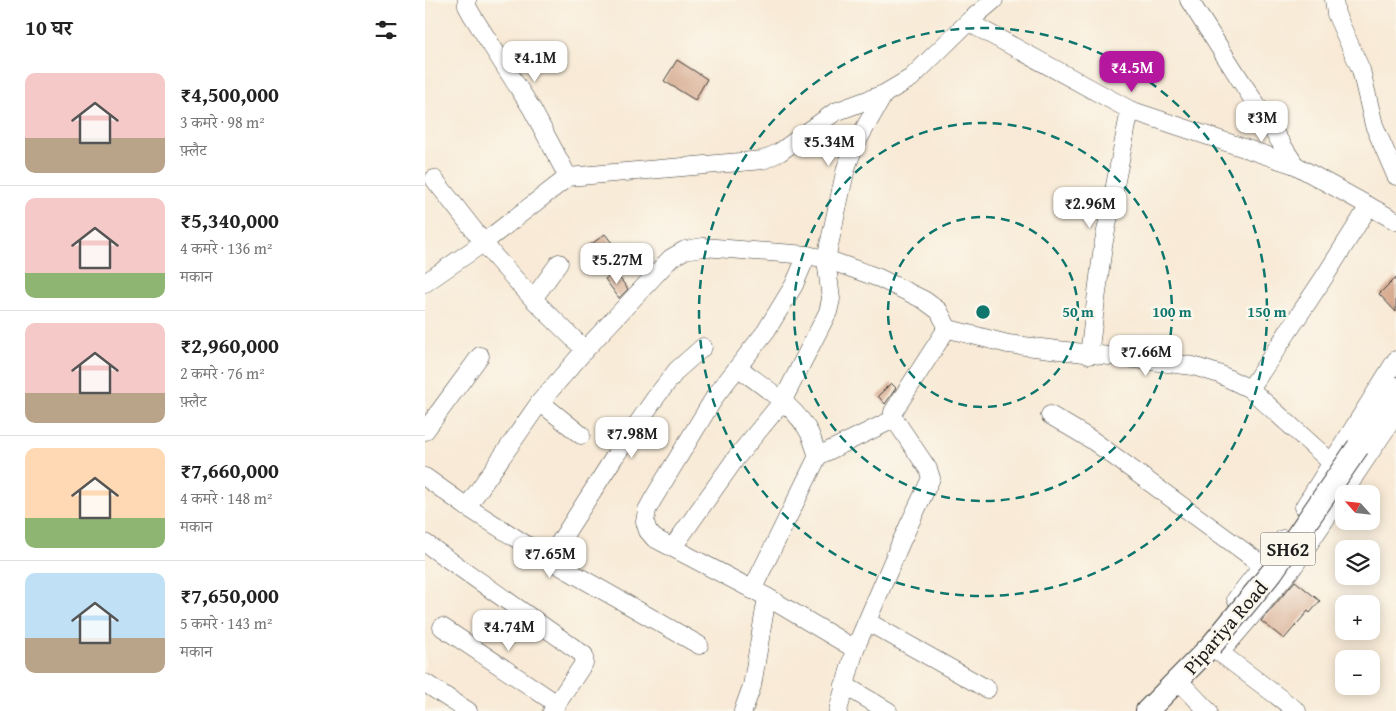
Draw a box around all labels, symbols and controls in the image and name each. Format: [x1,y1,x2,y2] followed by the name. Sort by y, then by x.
[25,12,72,43] text: 10 घर
[372,16,400,44] icon: filters
[500,41,570,83] pin: ₹4.1M
[513,45,557,69] text: ₹4.1M
[1097,51,1167,93] pin: ₹4.5M
[1110,55,1154,79] text: ₹4.5M
[180,79,279,110] text: ₹4,500,000
[65,93,125,153] icon: home
[1238,100,1286,143] pin: ₹3M
[1247,105,1277,129] text: ₹3M
[180,110,265,134] text: 3 कमरे · 98 m²
[788,124,870,167] pin: ₹5.34M
[803,129,855,153] text: ₹5.34M
[180,138,207,162] text: फ़्लैट
[1049,186,1131,229] pin: ₹2.96M
[1064,191,1116,215] text: ₹2.96M
[180,205,279,236] text: ₹5,340,000
[65,218,125,278] icon: home
[180,236,272,260] text: 4 कमरे · 136 m²
[576,242,658,285] pin: ₹5.27M
[591,247,643,271] text: ₹5.27M
[180,264,212,288] text: मकान
[1062,301,1094,322] text: 50 m
[1152,301,1192,322] text: 100 m
[1247,301,1287,322] text: 150 m
[974,303,992,321] centre of rings
[180,330,279,361] text: ₹2,960,000
[1105,334,1187,377] pin: ₹7.66M
[1120,339,1172,363] text: ₹7.66M
[65,343,125,403] icon: home
[180,361,265,385] text: 2 कमरे · 76 m²
[180,389,207,413] text: फ़्लैट
[591,416,673,459] pin: ₹7.98M
[606,421,658,445] text: ₹7.98M
[180,455,279,486] text: ₹7,660,000
[65,468,125,528] icon: home
[1335,485,1380,530] north arrow
[1335,485,1380,695] map controls
[180,486,272,510] text: 4 कमरे · 148 m²
[180,514,212,538] text: मकान
[1261,532,1315,566] road number: SH62
[509,536,591,579] pin: ₹7.65M
[1335,540,1380,585] button: layers
[524,541,576,565] text: ₹7.65M
[1176,574,1274,680] street label: Pipariya Road
[180,580,279,611] text: ₹7,650,000
[65,593,125,653] icon: home
[1335,595,1380,640] button: +
[468,610,550,652] pin: ₹4.74M
[180,611,272,635] text: 5 कमरे · 143 m²
[483,614,535,638] text: ₹4.74M
[180,639,212,663] text: मकान
[1335,650,1380,695] button: −

